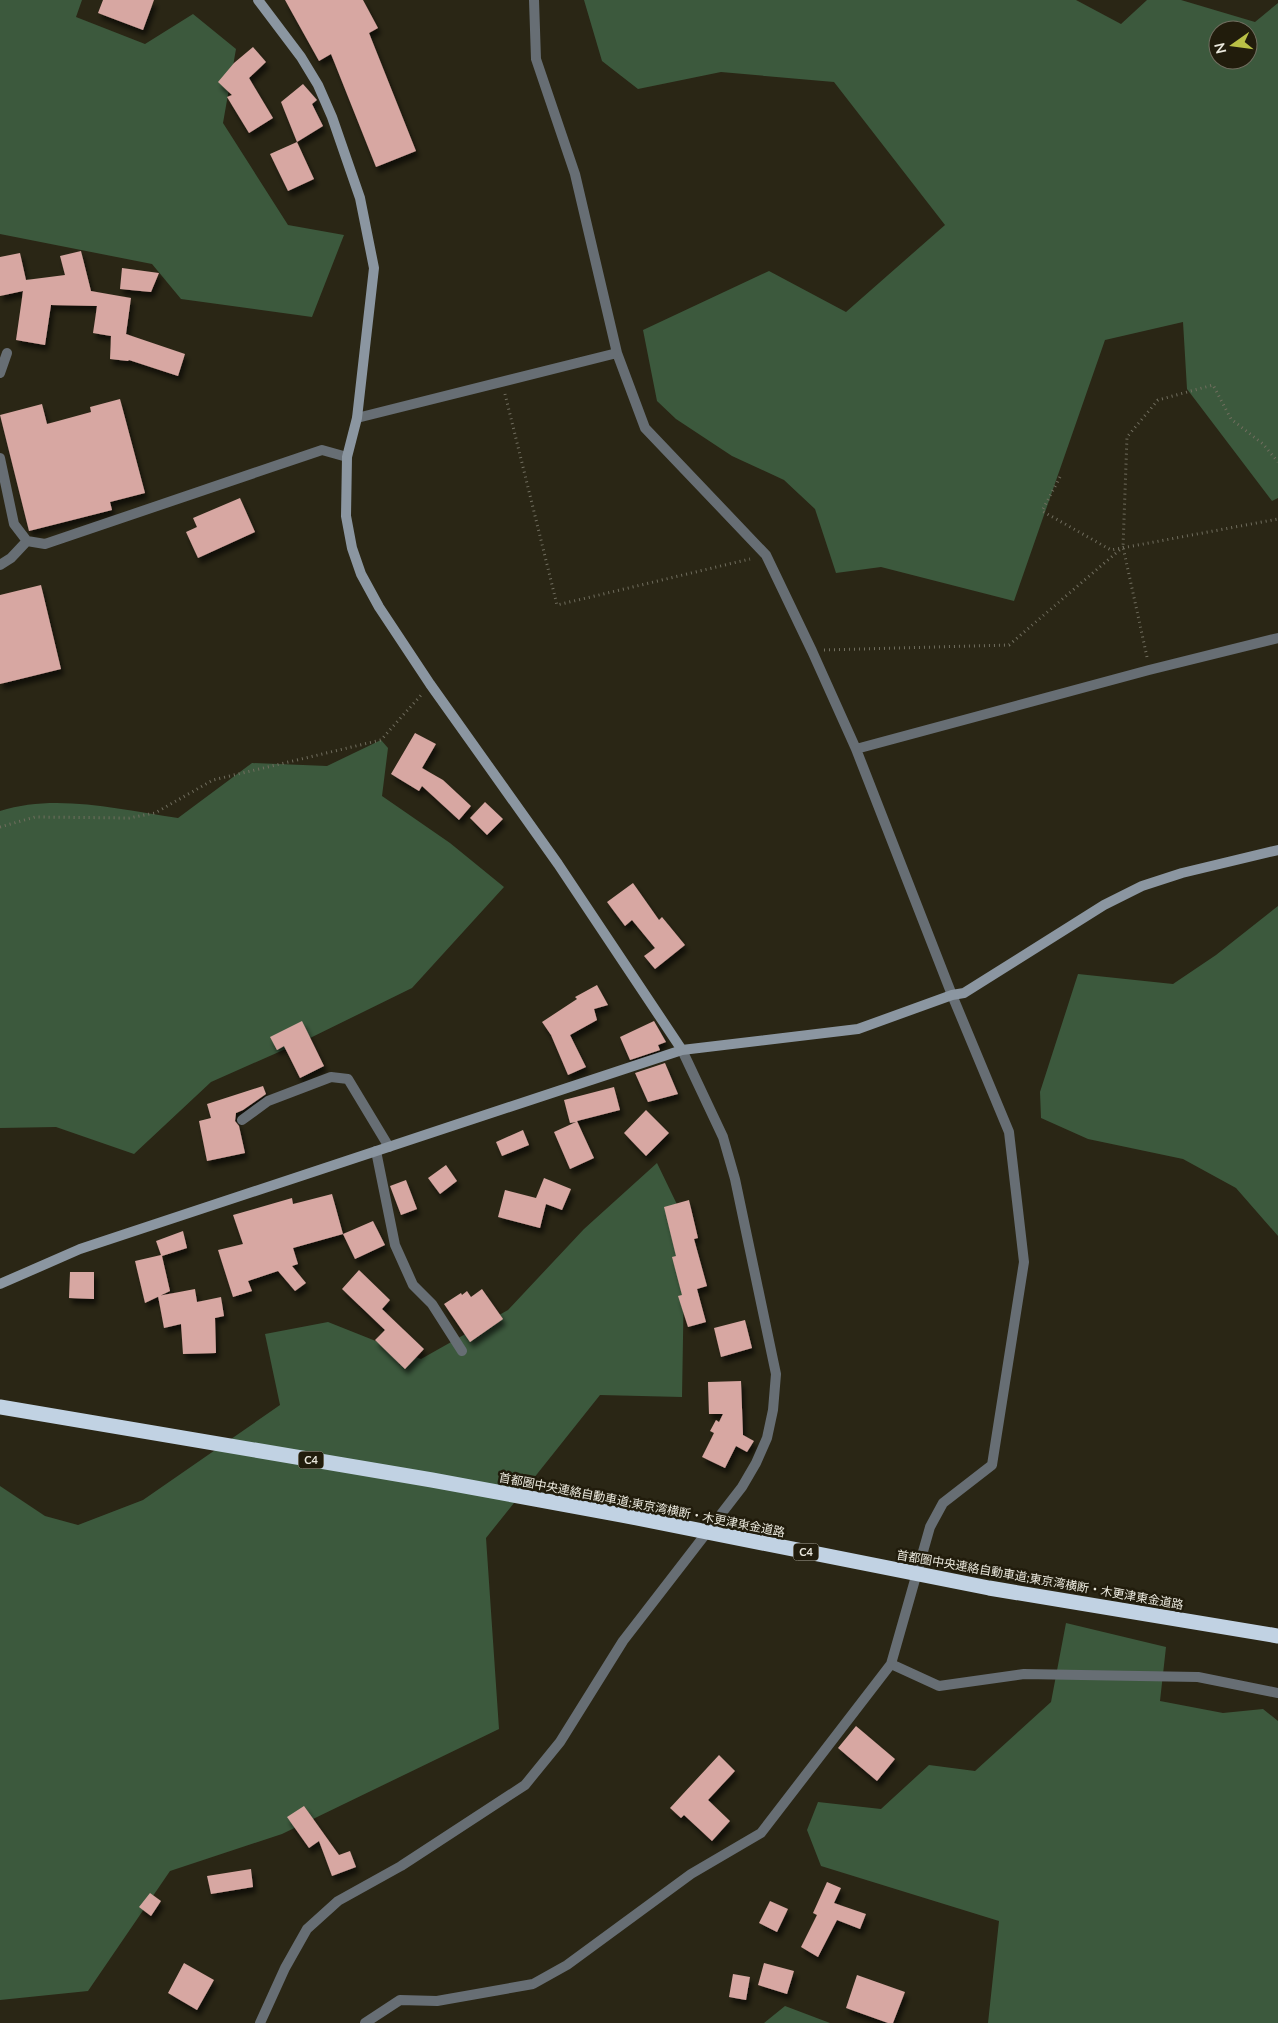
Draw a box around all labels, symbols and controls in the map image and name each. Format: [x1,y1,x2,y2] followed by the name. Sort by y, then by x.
[1208,20,1258,70] north arrow
[1210,41,1229,56] text: N
[298,1452,324,1468] road number: C4
[498,1469,786,1540] street label: 首都圏中央連絡自動車道;東京湾横断・木更津東金道路
[794,1544,818,1560] road number: C4
[895,1547,1185,1612] street label: 首都圏中央連絡自動車道;東京湾横断・木更津東金道路

